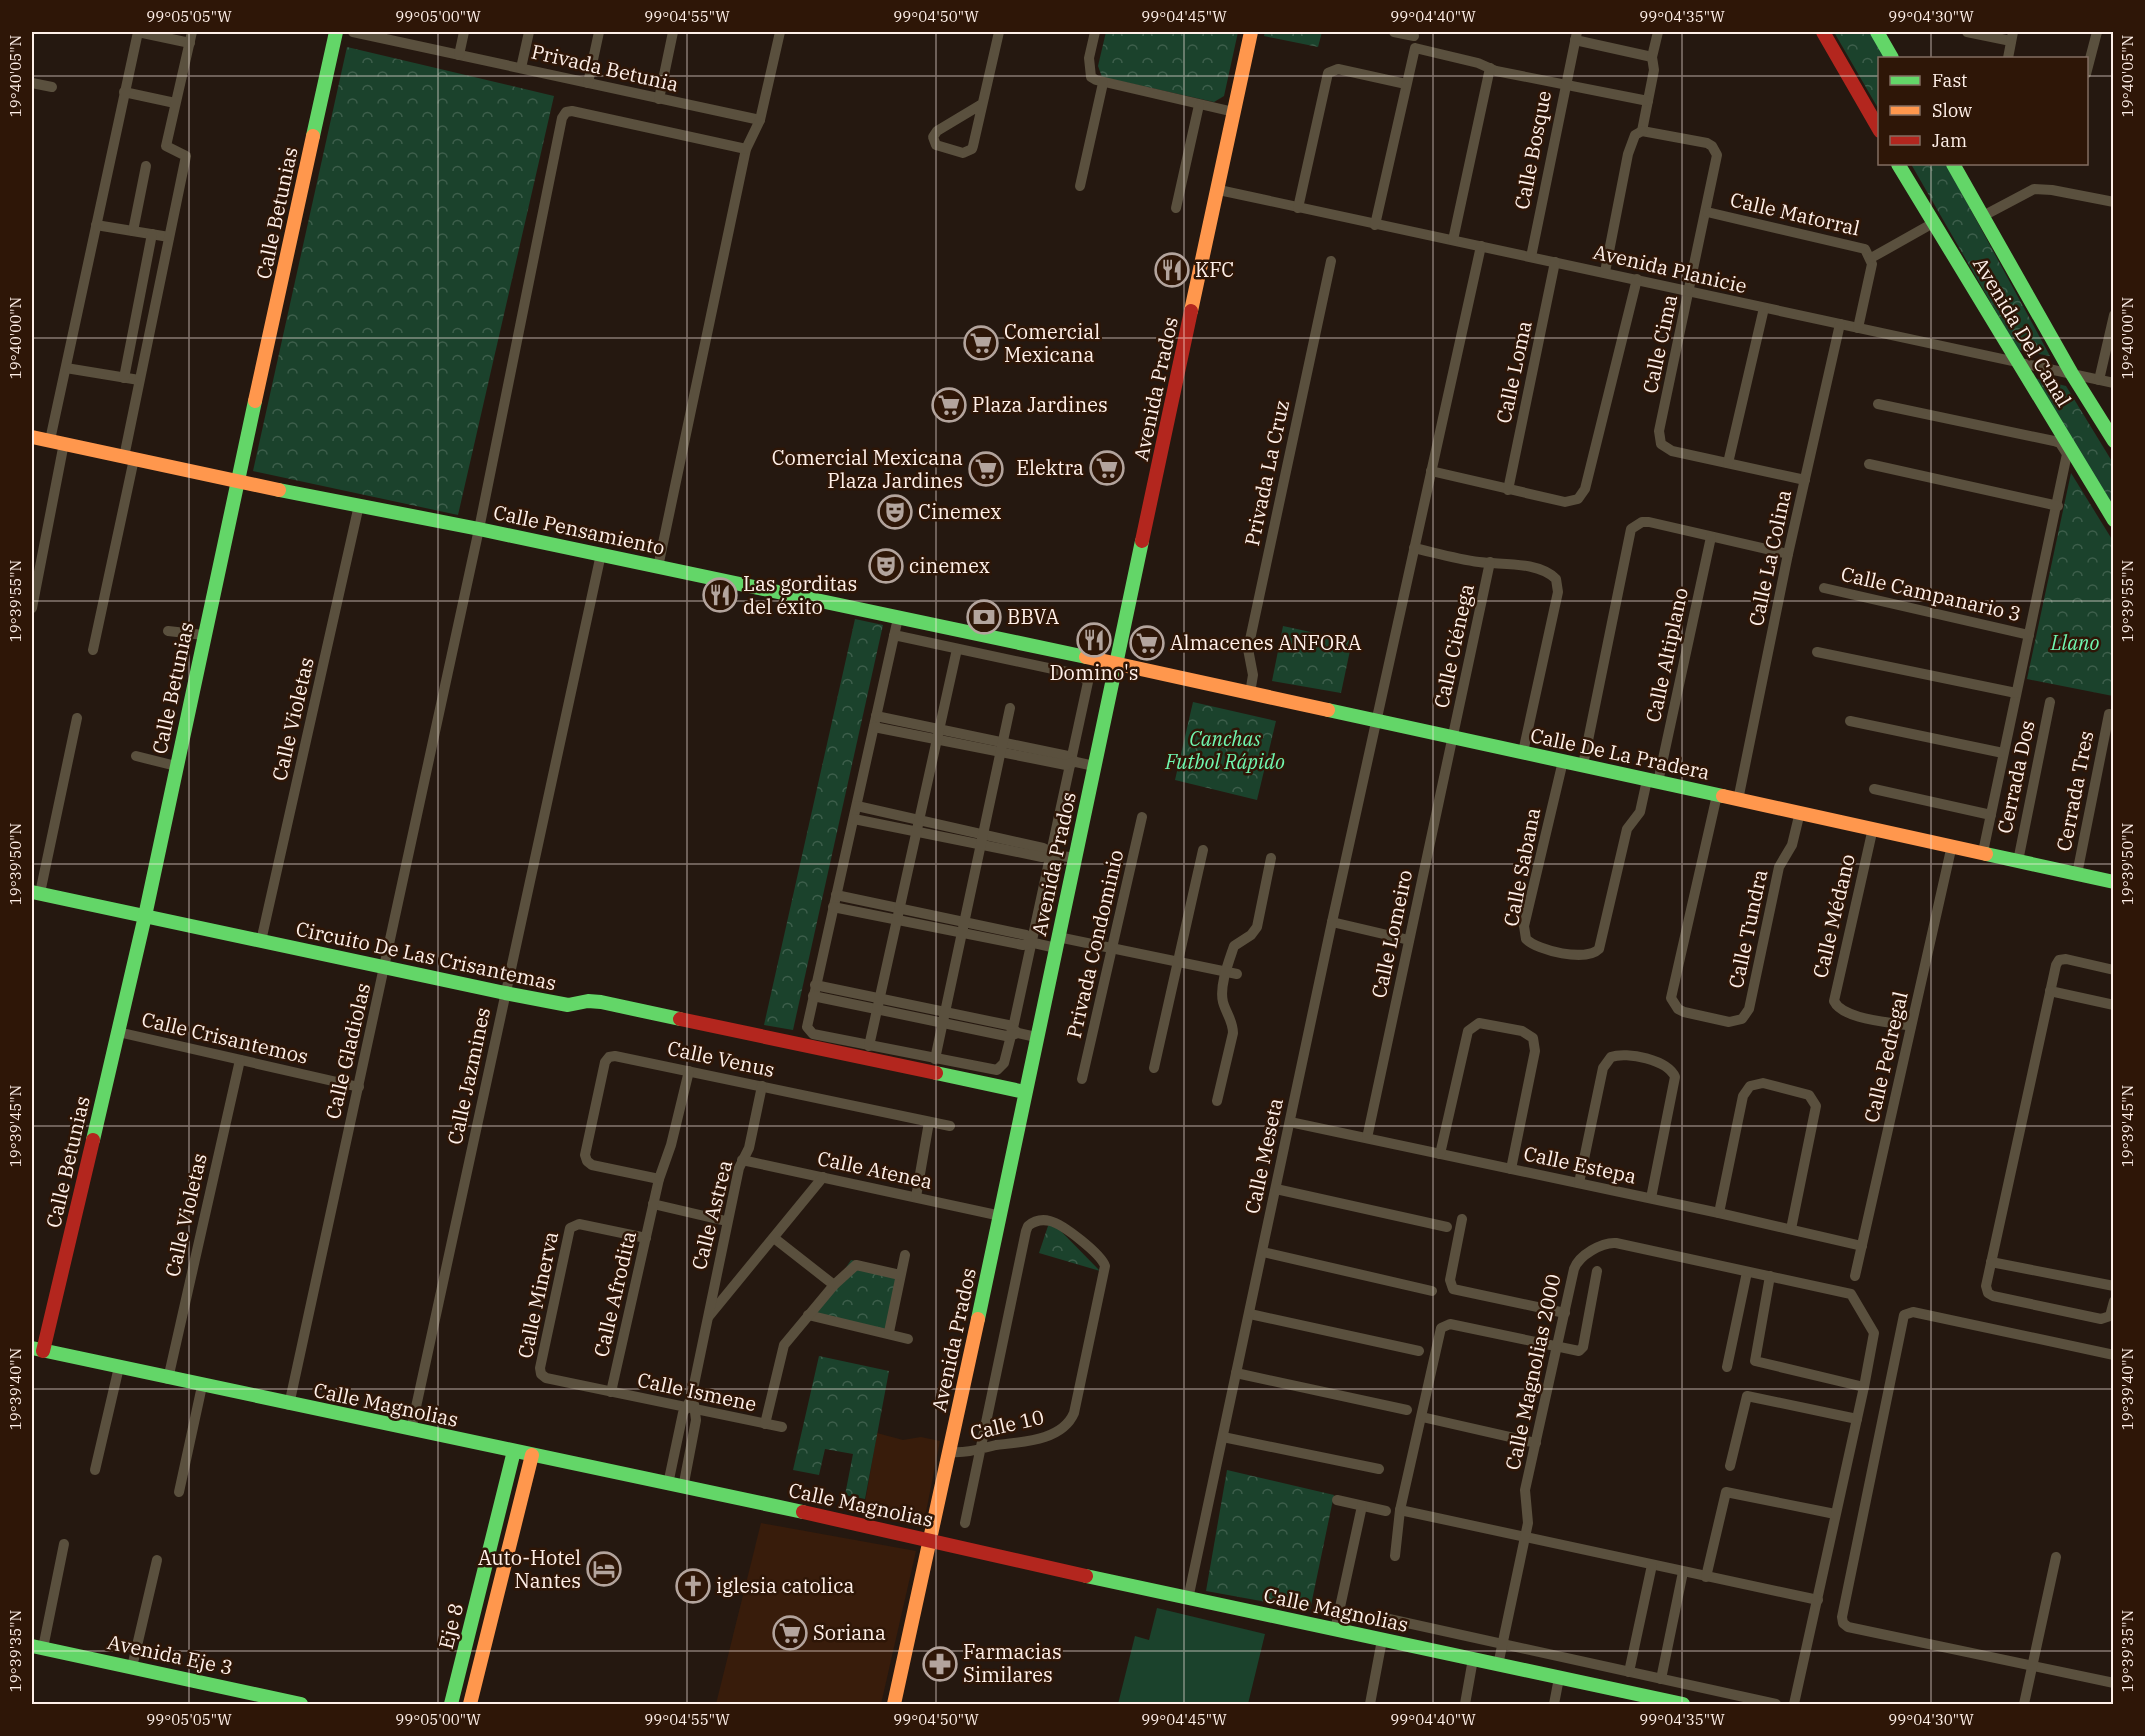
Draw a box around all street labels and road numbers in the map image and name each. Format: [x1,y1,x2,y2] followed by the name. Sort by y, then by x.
[529,37,681,98] street label: Privada Betunia
[1508,88,1557,212] street label: Calle Bosque
[249,144,304,281] street label: Calle Betunias
[1728,185,1863,242] street label: Calle Matorral
[1591,238,1750,299] street label: Avenida Planicie
[1967,252,2078,412] street label: Avenida Del Canal
[1636,292,1683,396] street label: Calle Cima
[1127,314,1184,463] street label: Avenida Prados
[1489,318,1538,426] street label: Calle Loma
[1238,397,1295,548] street label: Privada La Cruz
[1742,487,1797,628] street label: Calle La Colina
[491,498,667,561] street label: Calle Pensamiento
[1838,560,2024,627] street label: Calle Campanario 3
[1427,581,1480,710] street label: Calle Ciénega
[1639,585,1694,725] street label: Calle Altiplano
[145,619,200,756] street label: Calle Betunias
[265,654,320,783] street label: Calle Violetas
[1990,718,2041,836] street label: Cerrada Dos
[1528,721,1712,786] street label: Calle De La Pradera
[2050,728,2099,853] street label: Cerrada Tres
[1025,789,1082,938] street label: Avenida Prados
[1497,805,1546,929] street label: Calle Sabana
[1060,847,1129,1041] street label: Privada Condominio
[1806,851,1861,981] street label: Calle Médano
[1365,867,1418,1001] street label: Calle Lomeiro
[1722,867,1773,991] street label: Calle Tundra
[293,915,559,996] street label: Circuito De Las Crisantemas
[319,980,376,1122] street label: Calle Gladiolas
[1857,989,1914,1125] street label: Calle Pedregal
[139,1005,311,1070] street label: Calle Crisantemos
[441,1005,496,1147] street label: Calle Jazmines
[665,1034,777,1083] street label: Calle Venus
[39,1093,96,1230] street label: Calle Betunias
[1238,1095,1289,1216] street label: Calle Meseta
[1521,1139,1639,1190] street label: Calle Estepa
[815,1144,935,1195] street label: Calle Atenea
[158,1150,213,1279] street label: Calle Violetas
[685,1157,738,1273] street label: Calle Astrea
[587,1228,642,1359] street label: Calle Afrodita
[511,1229,564,1361] street label: Calle Minerva
[925,1265,982,1414] street label: Avenida Prados
[1499,1271,1566,1472] street label: Calle Magnolias 2000
[635,1366,759,1417] street label: Calle Ismene
[311,1376,461,1433] street label: Calle Magnolias
[967,1403,1046,1446] street label: Calle 10
[786,1476,936,1533] street label: Calle Magnolias
[1261,1581,1411,1638] street label: Calle Magnolias
[432,1600,469,1652] street label: Eje 8
[105,1628,235,1681] street label: Avenida Eje 3

